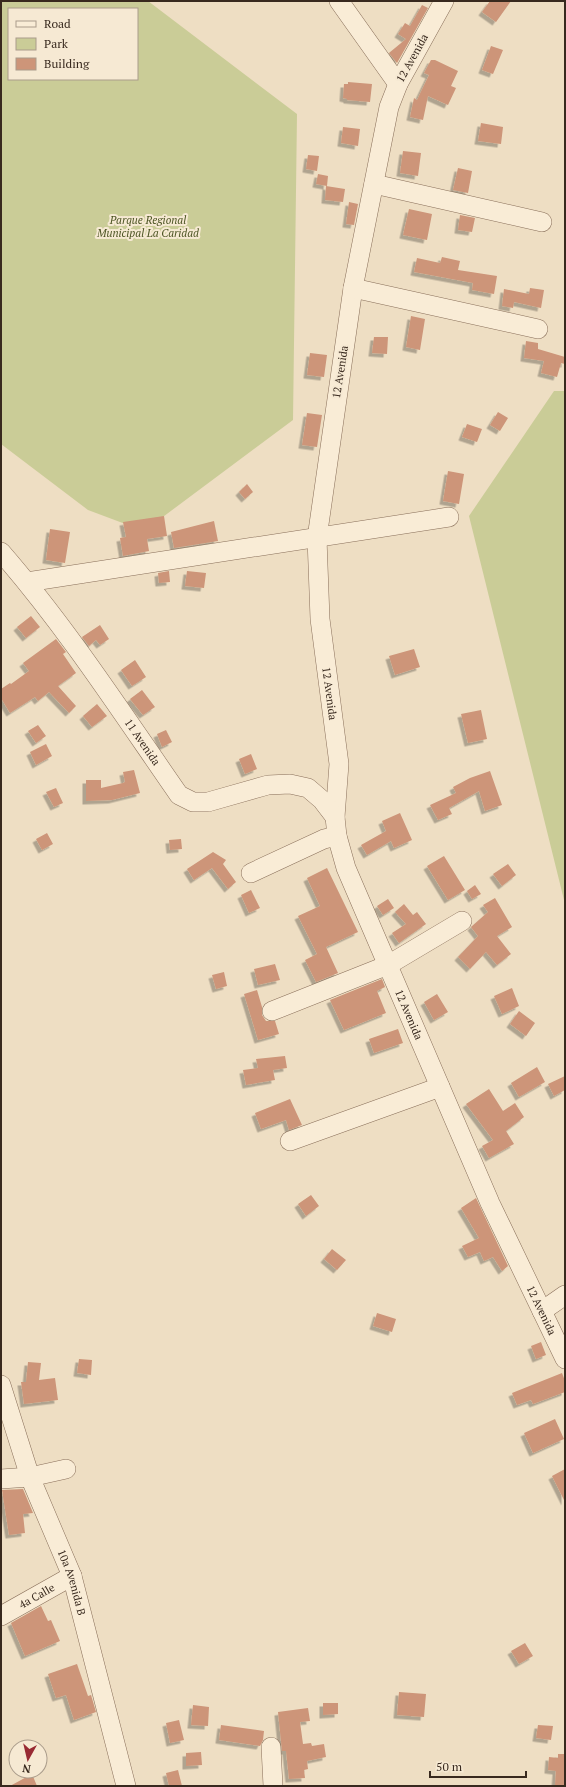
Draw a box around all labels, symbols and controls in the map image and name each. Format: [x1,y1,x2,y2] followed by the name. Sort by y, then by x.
[8,8,138,80] legend
[44,16,71,31] text: Road
[393,31,431,85] street label: 12 Avenida
[44,36,69,51] text: Park
[44,56,90,71] text: Building
[96,213,199,240] park label: Parque Regional Municipal La Caridad
[329,344,351,399] street label: 12 Avenida
[319,666,340,721] street label: 12 Avenida
[122,716,164,768] street label: 11 Avenida
[392,987,426,1042] street label: 12 Avenida
[524,1283,560,1338] street label: 12 Avenida
[55,1547,89,1617] street label: 10a Avenida B
[16,1580,58,1612] street label: 4a Calle
[8,1739,48,1779] north arrow
[430,1753,526,1779] scale bar
[436,1759,463,1774] text: 50 m
[21,1761,32,1776] text: N

